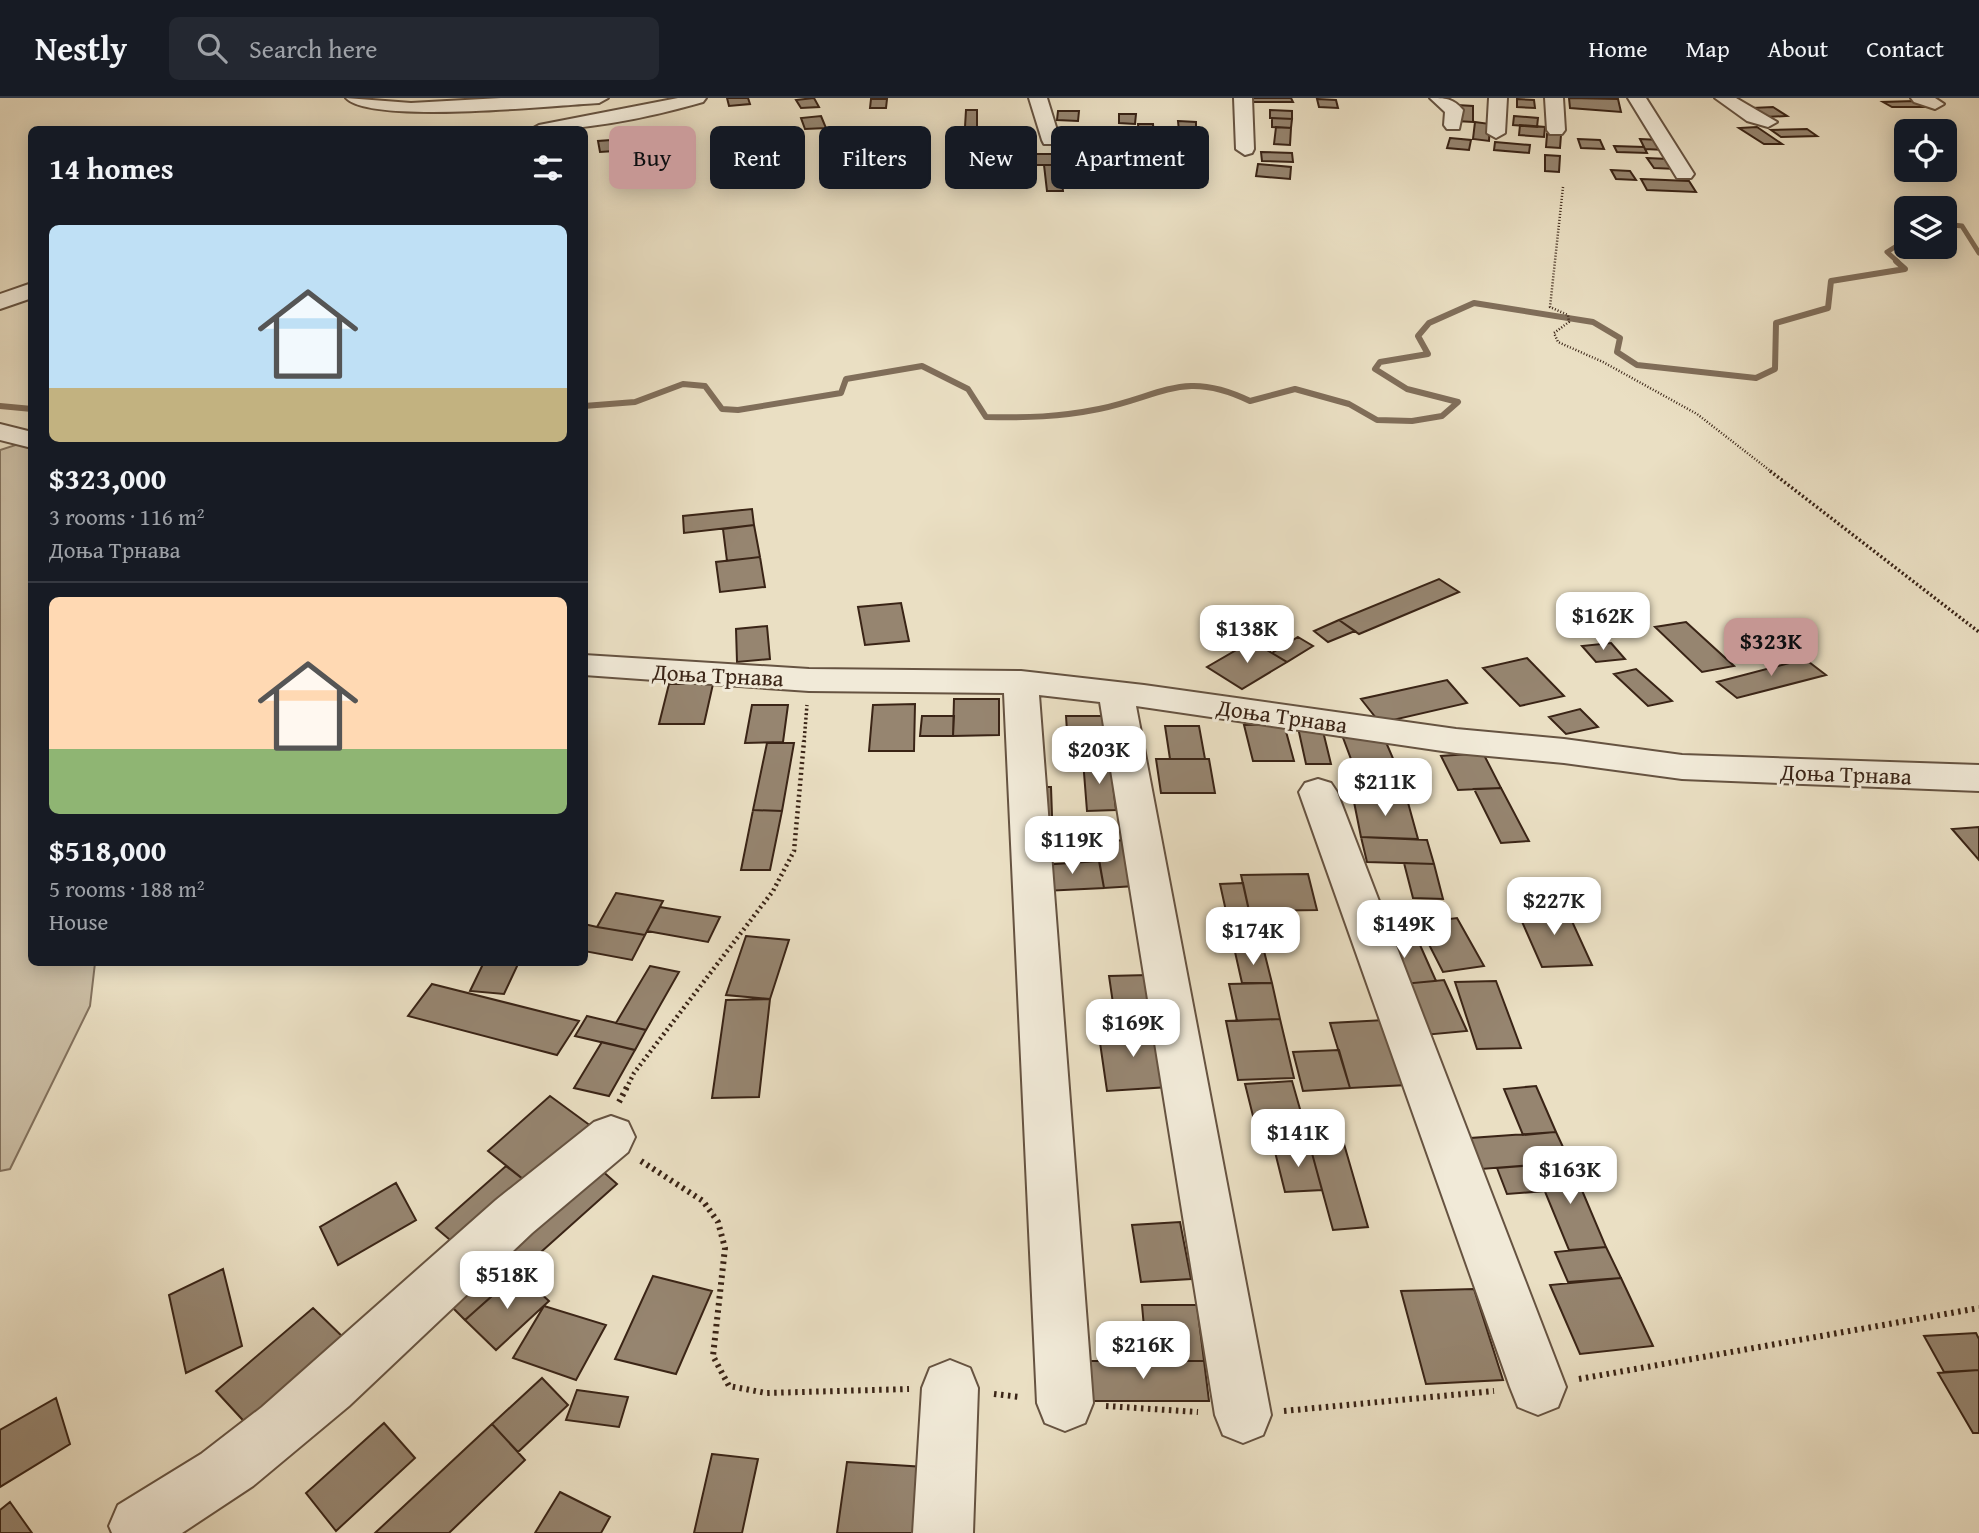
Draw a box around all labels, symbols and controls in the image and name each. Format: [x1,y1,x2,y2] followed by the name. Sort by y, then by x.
[169,17,659,80] search box
[35,24,127,72] text: Nestly
[193,29,231,67] icon: search
[249,29,377,68] text: Search here
[1589,31,1648,66] text: Home
[1686,31,1730,66] text: Map
[1768,31,1828,66] text: About
[1866,31,1944,66] text: Contact
[1894,119,1957,259] map controls
[1894,119,1957,182] button: locate
[609,126,696,189] chip: Buy
[710,126,805,189] chip: Rent
[819,126,931,189] chip: Filters
[945,126,1037,189] chip: New
[1051,126,1209,189] chip: Apartment
[49,146,174,190] text: 14 homes
[529,149,567,187] icon: filters
[1894,196,1957,259] button: layers
[245,271,371,397] icon: home
[49,456,166,500] text: $323,000
[49,500,204,533] text: 3 rooms · 116 m²
[49,533,181,566] text: Доња Трнава
[1554,592,1652,652] pin: $162K
[1572,598,1634,631] text: $162K
[1198,606,1296,665] pin: $138K
[1216,611,1278,644] text: $138K
[1722,618,1820,678] pin: $323K
[1740,624,1802,657] text: $323K
[245,643,371,769] icon: home
[650,655,785,694] street label: Доња Трнава
[1214,690,1350,741] street label: Доња Трнава
[1050,726,1148,786] pin: $203K
[1068,732,1130,765] text: $203K
[1779,755,1912,792] street label: Доња Трнава
[1336,758,1434,818] pin: $211K
[1354,764,1416,797] text: $211K
[1023,816,1121,876] pin: $119K
[1041,822,1103,855] text: $119K
[49,828,166,872] text: $518,000
[49,872,204,905] text: 5 rooms · 188 m²
[1505,878,1603,937] pin: $227K
[1523,883,1585,916] text: $227K
[1355,900,1453,960] pin: $149K
[49,905,108,938] text: House
[1373,906,1435,939] text: $149K
[1204,908,1302,967] pin: $174K
[1222,913,1284,946] text: $174K
[1084,1000,1182,1059] pin: $169K
[1102,1005,1164,1038] text: $169K
[1249,1110,1347,1169] pin: $141K
[1267,1115,1329,1148] text: $141K
[1521,1146,1619,1206] pin: $163K
[1539,1152,1601,1185] text: $163K
[458,1252,556,1311] pin: $518K
[476,1257,538,1290] text: $518K
[1094,1322,1192,1381] pin: $216K
[1112,1327,1174,1360] text: $216K

